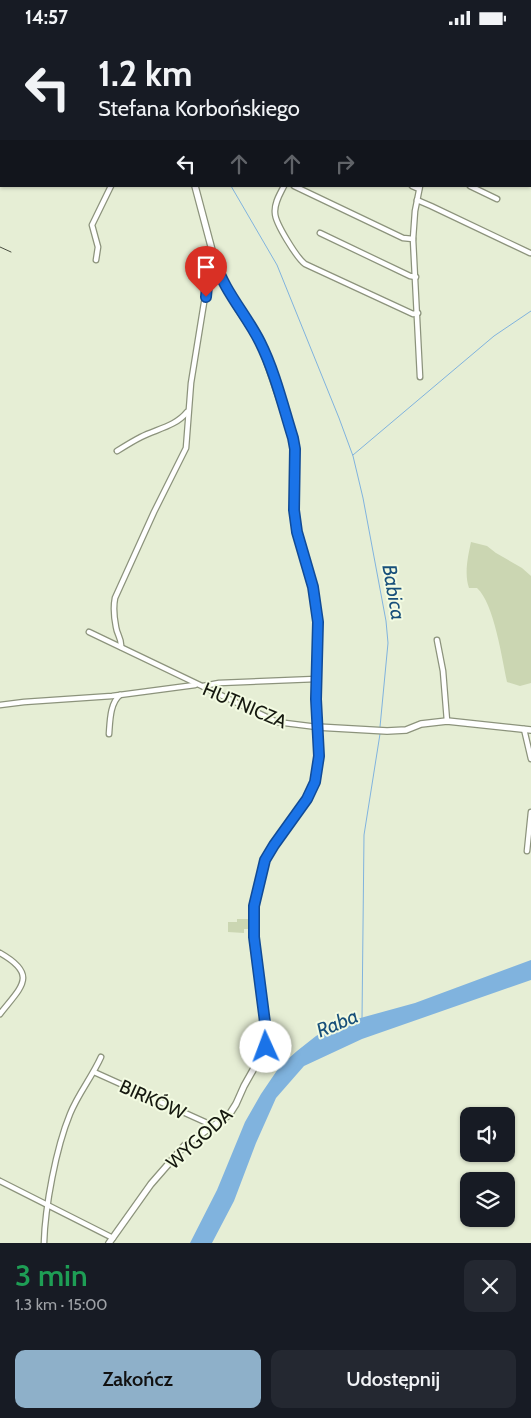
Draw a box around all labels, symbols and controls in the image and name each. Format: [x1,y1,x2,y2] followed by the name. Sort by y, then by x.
[25,6,68,29] text: 14:57
[98,52,192,95] text: 1.2 km
[15,55,80,120] icon: left
[98,95,300,122] text: Stefana Korbońskiego
[172,150,200,178] icon: left
[225,150,253,178] icon: ahead
[278,150,306,178] icon: ahead
[331,150,359,178] icon: right
[185,246,227,297] pin
[192,253,220,281] icon: arrive
[377,562,411,622] water label: Babica
[199,677,291,734] street label: HUTNICZA
[312,1004,362,1042] water label: Raba
[239,1020,291,1072] position arrow
[116,1074,190,1124] street label: BIRKÓW
[162,1103,237,1174] street label: WYGODA
[460,1107,515,1227] map controls
[460,1107,515,1162] button: sound
[460,1172,515,1227] button: layers
[15,1257,88,1294] text: 3 min
[464,1260,516,1312] button: close
[15,1295,108,1314] text: 1.3 km · 15:00
[15,1350,261,1408] button: Zakończ
[271,1350,516,1408] button: Udostępnij

